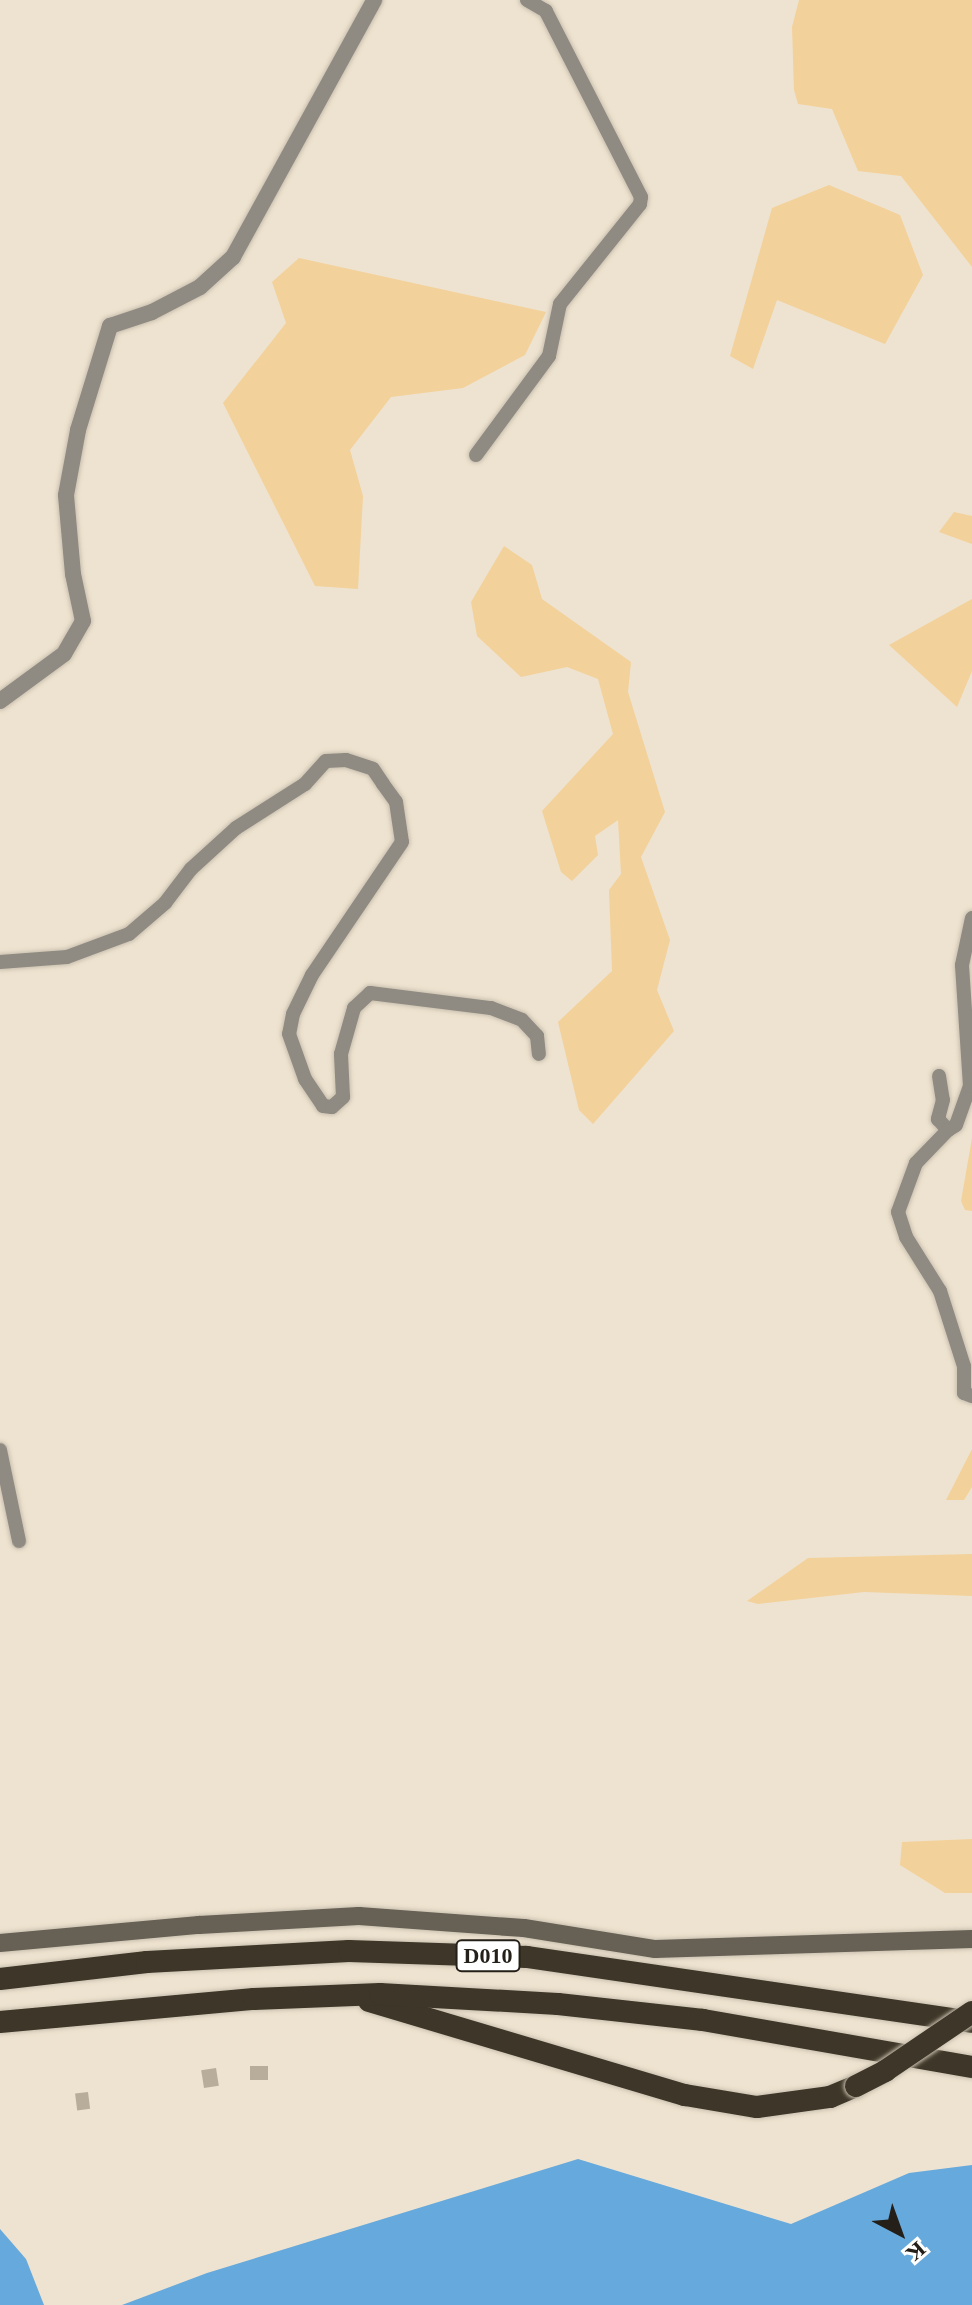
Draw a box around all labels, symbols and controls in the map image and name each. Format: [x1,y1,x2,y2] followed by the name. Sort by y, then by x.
[454,1938,522,1974] road number: D010
[860,2193,940,2273] north arrow
[901,2236,931,2267] text: K

